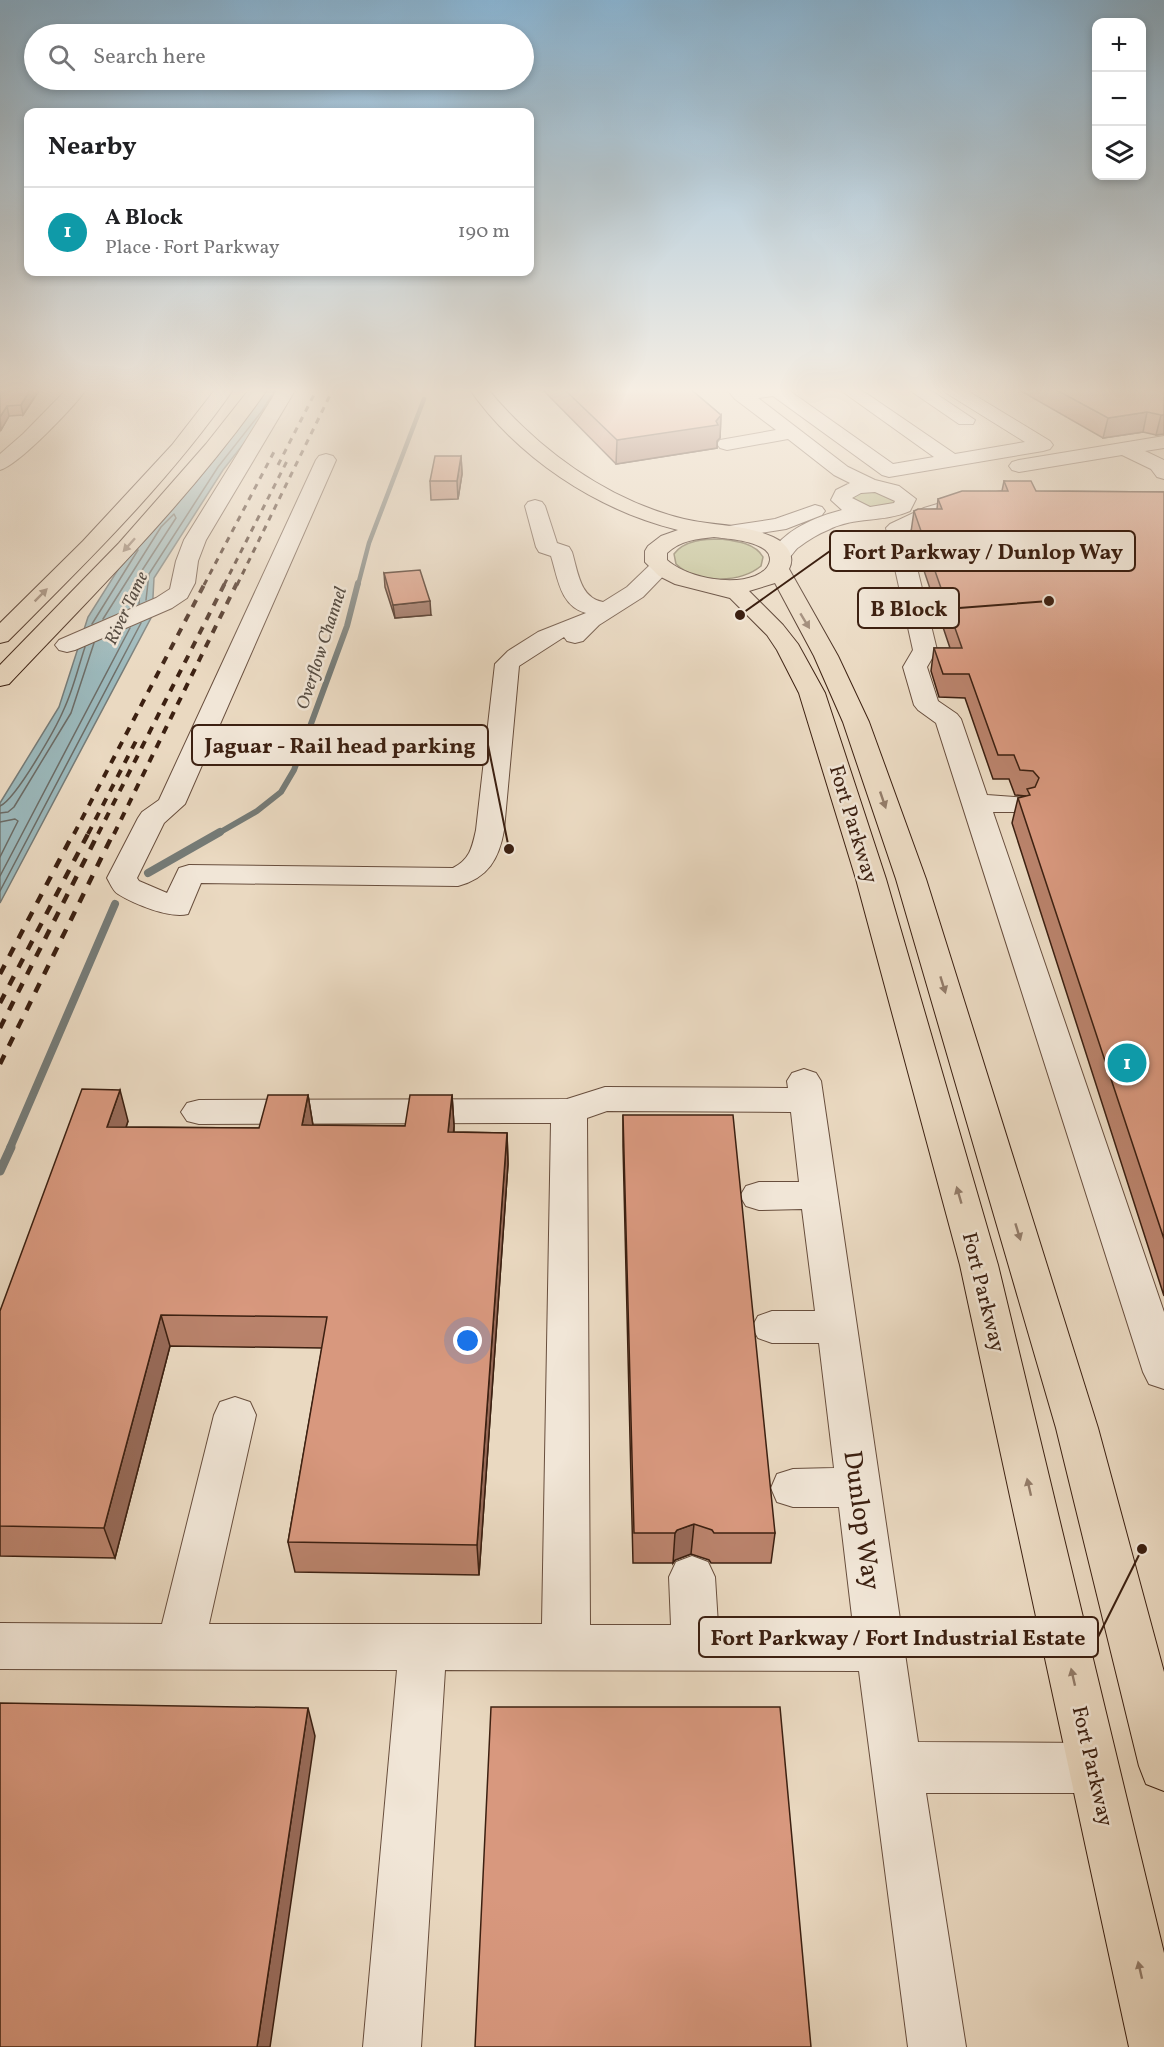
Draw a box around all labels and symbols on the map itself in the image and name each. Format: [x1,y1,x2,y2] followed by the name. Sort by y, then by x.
[830,531,1135,571] callout: Fort Parkway / Dunlop Way
[123,537,136,552] one-way arrow
[843,538,1124,569] text: Fort Parkway / Dunlop Way
[99,567,155,649] water label: River Tame
[291,584,354,713] water label: Overflow Channel
[858,588,959,628] callout: B Block
[34,589,48,603] one-way arrow
[870,595,948,626] text: B Block
[800,613,811,629] one-way arrow
[192,725,488,765] callout: Jaguar - Rail head parking
[203,732,476,763] text: Jaguar - Rail head parking
[821,762,885,888] street label: Fort Parkway
[878,791,888,809] one-way arrow
[939,976,948,994] one-way arrow
[1108,1040,1146,1086] pin: 1
[954,1186,964,1205] one-way arrow
[1014,1223,1023,1241] one-way arrow
[954,1229,1012,1356] street label: Fort Parkway
[453,1326,482,1355] your location
[833,1448,889,1592] street label: Dunlop Way
[1023,1478,1033,1497] one-way arrow
[699,1617,1098,1657] callout: Fort Parkway / Fort Industrial Estate
[711,1624,1085,1655] text: Fort Parkway / Fort Industrial Estate
[1067,1668,1077,1687] one-way arrow
[1064,1703,1120,1830] street label: Fort Parkway
[1135,1960,1145,1979] one-way arrow

